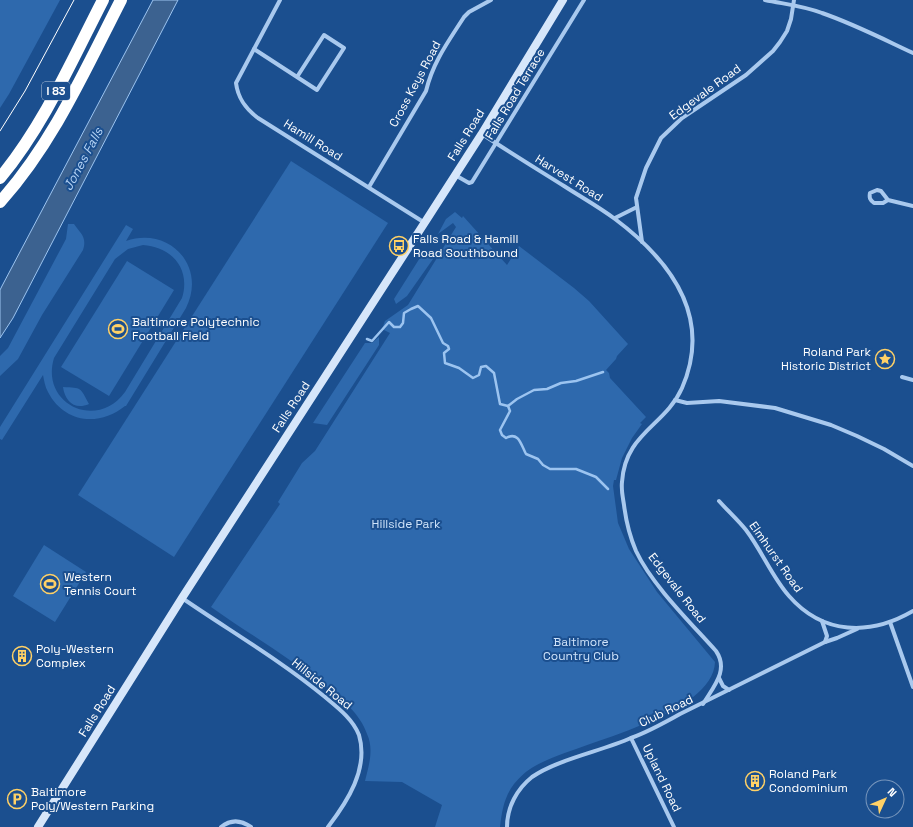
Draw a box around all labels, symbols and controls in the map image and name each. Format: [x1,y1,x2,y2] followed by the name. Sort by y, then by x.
[386,38,444,130] street label: Cross Keys Road
[481,45,549,143] street label: Falls Road Terrace
[666,61,744,123] street label: Edgevale Road
[42,82,70,100] road number: I 83
[444,106,488,164] street label: Falls Road
[281,116,345,164] street label: Hamill Road
[59,124,107,193] water label: Jones Falls
[532,151,606,205] street label: Harvest Road
[413,231,518,261] place label: Falls Road & Hamill Road Southbound
[388,235,410,257] bus stop icon: Falls Road & Hamill Road Southbound
[132,314,260,344] place label: Baltimore Polytechnic Football Field
[107,318,129,340] sports icon: Baltimore Polytechnic Football Field
[781,344,872,374] place label: Roland Park Historic District
[874,348,896,370] place icon: Roland Park Historic District
[268,378,314,436] street label: Falls Road
[372,516,441,532] park label: Hillside Park
[746,518,806,596] street label: Elmhurst Road
[645,550,709,626] street label: Edgevale Road
[64,569,137,599] place label: Western Tennis Court
[39,573,61,595] sports icon: Western Tennis Court
[543,634,619,664] park label: Baltimore Country Club
[36,641,114,671] place label: Poly-Western Complex
[11,645,33,667] building icon: Poly-Western Complex
[288,655,356,713] street label: Hillside Road
[75,682,119,740] street label: Falls Road
[636,691,696,731] street label: Club Road
[639,742,685,814] street label: Upland Road
[769,766,848,796] place label: Roland Park Condominium
[744,770,766,792] building icon: Roland Park Condominium
[865,779,905,819] north arrow
[31,784,154,814] place label: Baltimore Poly/Western Parking
[885,785,900,800] text: N
[6,788,28,810] parking icon: Baltimore Poly/Western Parking

